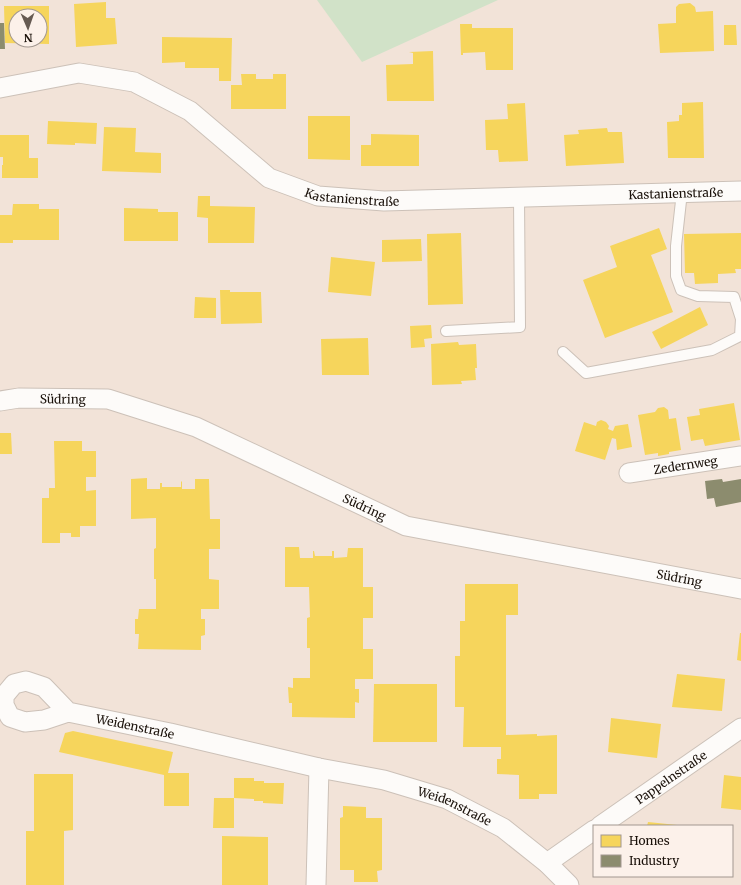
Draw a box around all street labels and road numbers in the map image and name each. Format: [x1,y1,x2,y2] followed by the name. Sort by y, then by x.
[303,184,399,209] street label: Kastanienstraße
[628,184,723,202] street label: Kastanienstraße
[40,391,87,406] street label: Südring
[652,452,719,477] street label: Zedernweg
[341,490,389,523] street label: Südring
[655,566,704,589] street label: Südring
[94,710,176,741] street label: Weidenstraße
[632,747,709,807] street label: Pappelnstraße
[415,783,494,828] street label: Weidenstraße

